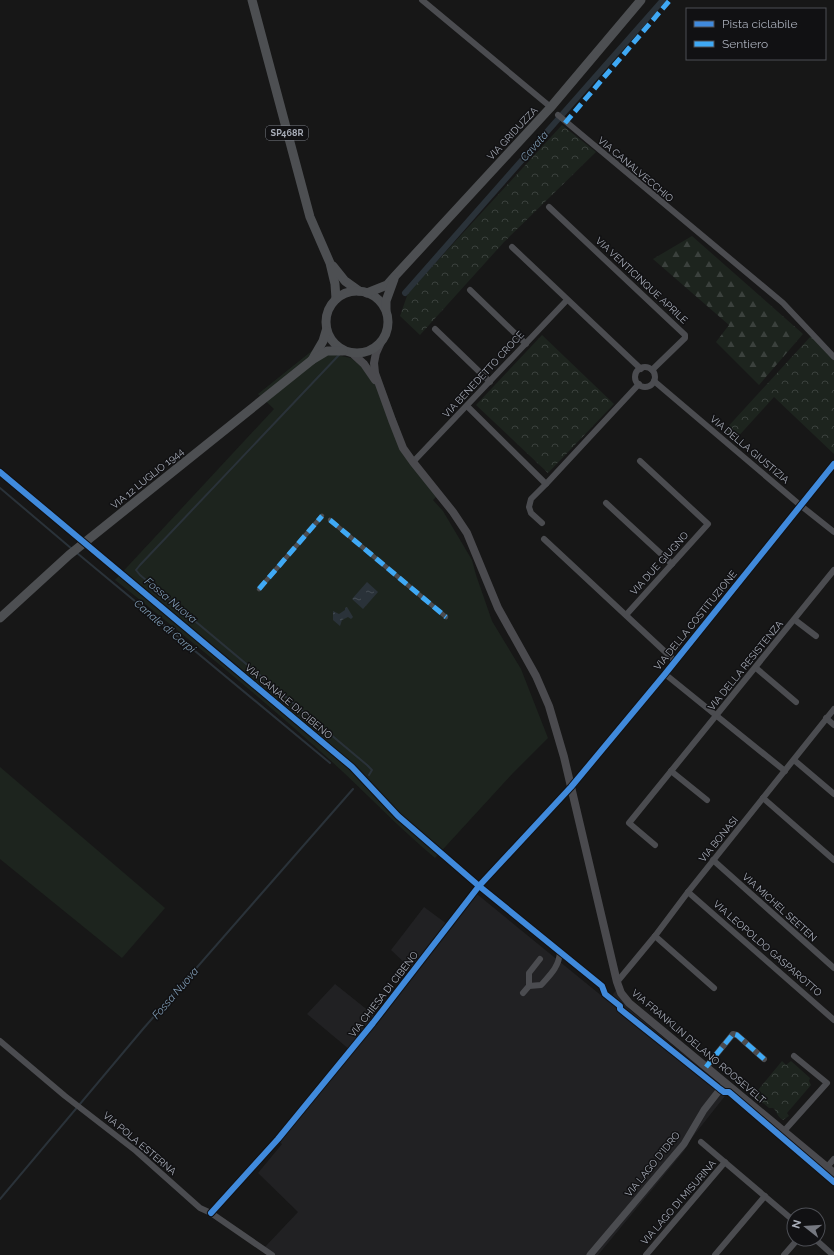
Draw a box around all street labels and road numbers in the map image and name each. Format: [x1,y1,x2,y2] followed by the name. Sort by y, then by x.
[485,104,540,162] street label: VIA GRIDUZZA
[266,126,308,140] road number: SP468R
[596,135,676,204] street label: VIA CANALVECCHIO
[593,235,690,326] street label: VIA VENTICINQUE APRILE
[440,329,526,420] street label: VIA BENEDETTO CROCE
[708,413,792,486] street label: VIA DELLA GIUSTIZIA
[109,445,186,511] street label: VIA 12 LUGLIO 1944
[628,529,691,597] street label: VIA DUE GIUGNO
[652,568,739,672] street label: VIA DELLA COSTITUZIONE
[706,618,785,712] street label: VIA DELLA RESISTENZA
[243,662,335,741] street label: VIA CANALE DI CIBENO
[697,814,740,864] street label: VIA BONASI
[740,871,819,944] street label: VIA MICHEL SEETEN
[711,898,824,999] street label: VIA LEOPOLDO GASPAROTTO
[347,949,420,1039] street label: VIA CHIESA DI CIBENO
[630,987,768,1106] street label: VIA FRANKLIN DELANO ROOSEVELT
[101,1110,179,1177] street label: VIA POLA ESTERNA
[623,1129,682,1199] street label: VIA LAGO D'IDRO
[639,1158,718,1247] street label: VIA LAGO DI MISURINA

